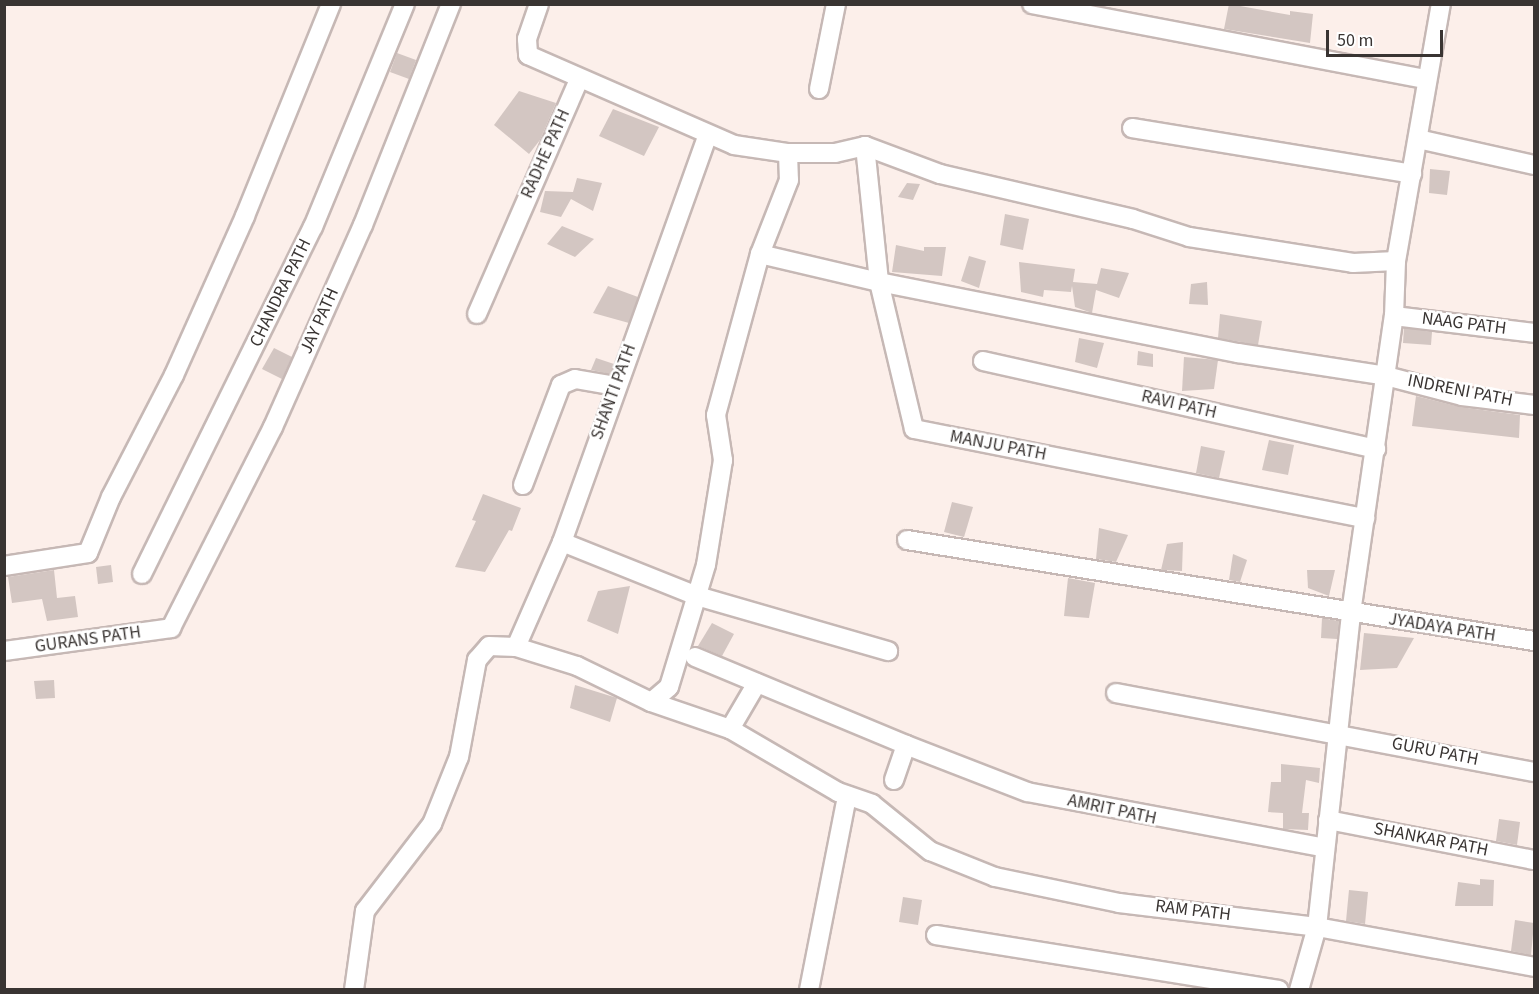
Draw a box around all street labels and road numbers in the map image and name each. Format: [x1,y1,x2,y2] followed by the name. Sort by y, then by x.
[517,106,575,202] street label: RADHE PATH
[246,235,316,351] street label: CHANDRA PATH
[296,285,344,357] street label: JAY PATH
[1420,308,1508,340] street label: NAAG PATH
[587,341,641,443] street label: SHANTI PATH
[1406,370,1514,412] street label: INDRENI PATH
[1139,386,1219,424] street label: RAVI PATH
[948,426,1048,466] street label: MANJU PATH
[1387,609,1497,647] street label: JYADAYA PATH
[33,622,143,658] street label: GURANS PATH
[1390,733,1480,771] street label: GURU PATH
[1065,790,1159,830] street label: AMRIT PATH
[1372,818,1490,862] street label: SHANKAR PATH
[1154,896,1232,926] street label: RAM PATH

